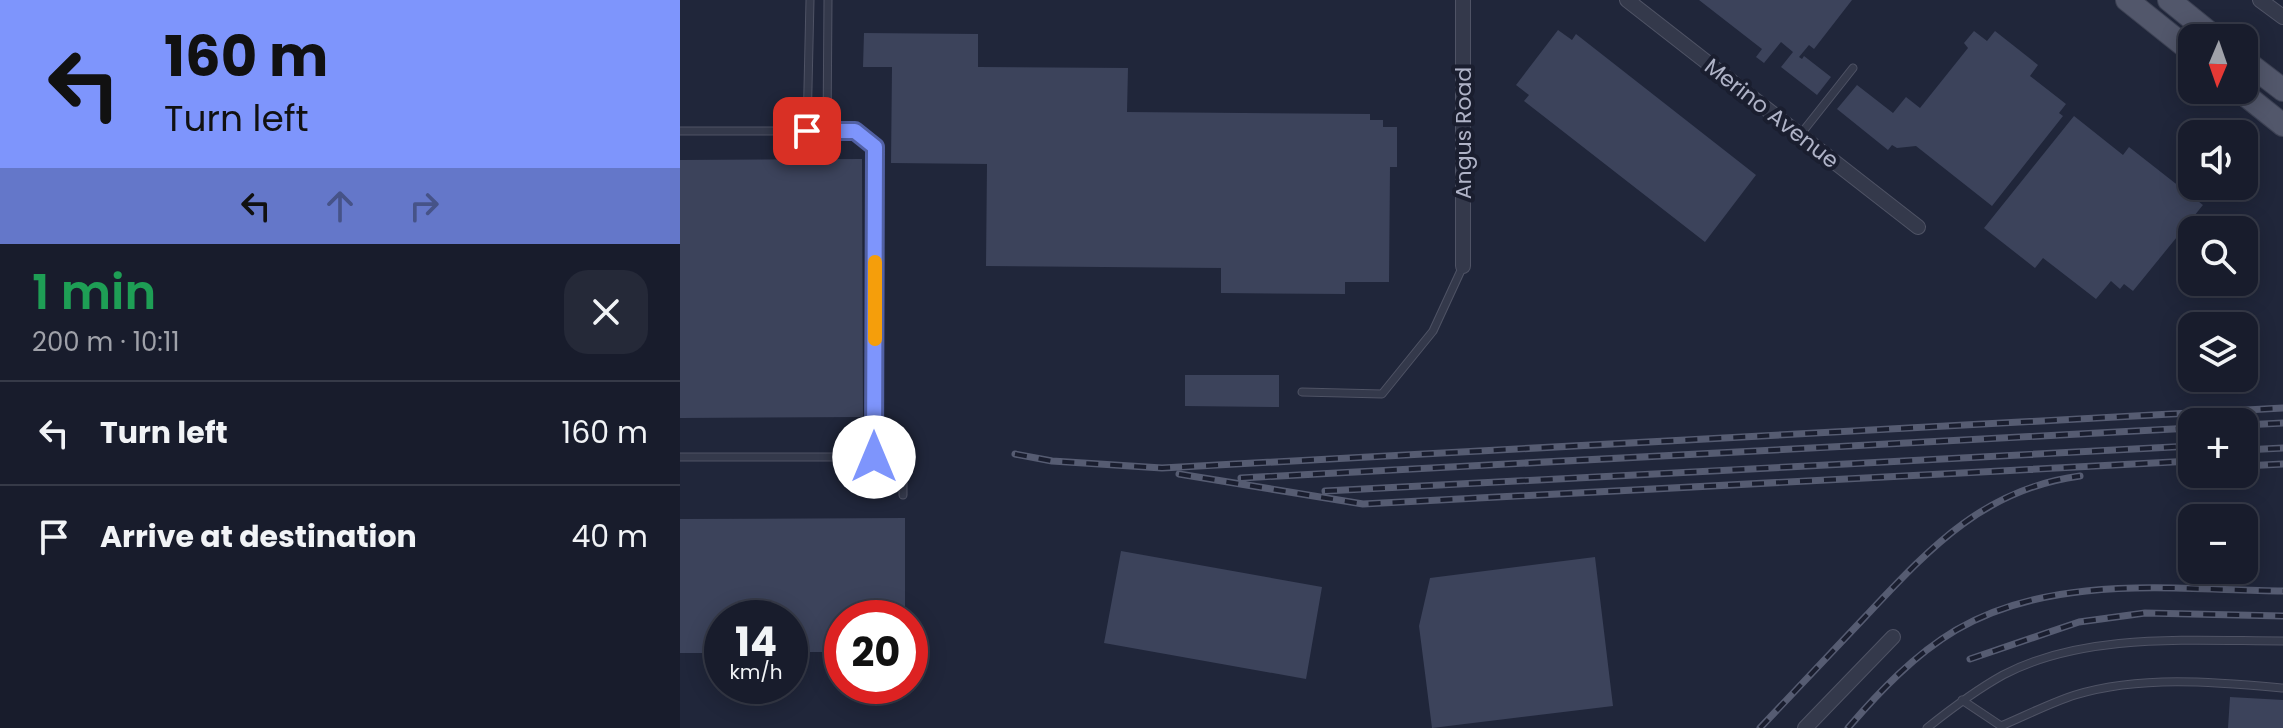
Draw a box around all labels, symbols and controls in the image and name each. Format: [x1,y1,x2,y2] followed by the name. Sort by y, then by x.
[164,17,328,96] text: 160 m
[2178,24,2258,104] north arrow
[2178,24,2258,584] map controls
[32,32,136,136] icon: left
[1698,51,1845,176] street label: Merino Avenue
[1448,67,1479,199] street label: Angus Road
[164,93,309,144] text: Turn left
[773,97,841,165] pin
[785,109,829,153] icon: arrive
[2178,120,2258,200] button: sound
[234,184,278,228] icon: left
[318,184,362,228] icon: ahead
[402,184,446,228] icon: right
[2178,216,2258,296] button: search
[32,259,156,326] text: 1 min
[564,270,648,354] button: close
[2178,312,2258,392] button: layers
[32,324,180,360] text: 200 m · 10:11
[2178,408,2258,488] button: +
[32,411,76,455] icon: left
[100,411,228,454] text: Turn left
[562,411,648,454] text: 160 m
[832,415,916,499] position arrow
[2178,504,2258,584] button: −
[32,515,76,559] icon: arrive
[100,515,417,558] text: Arrive at destination
[571,515,648,558] text: 40 m
[824,600,928,704] speed limit sign: 20
[735,614,777,670] text: 14
[729,658,783,686] text: km/h

